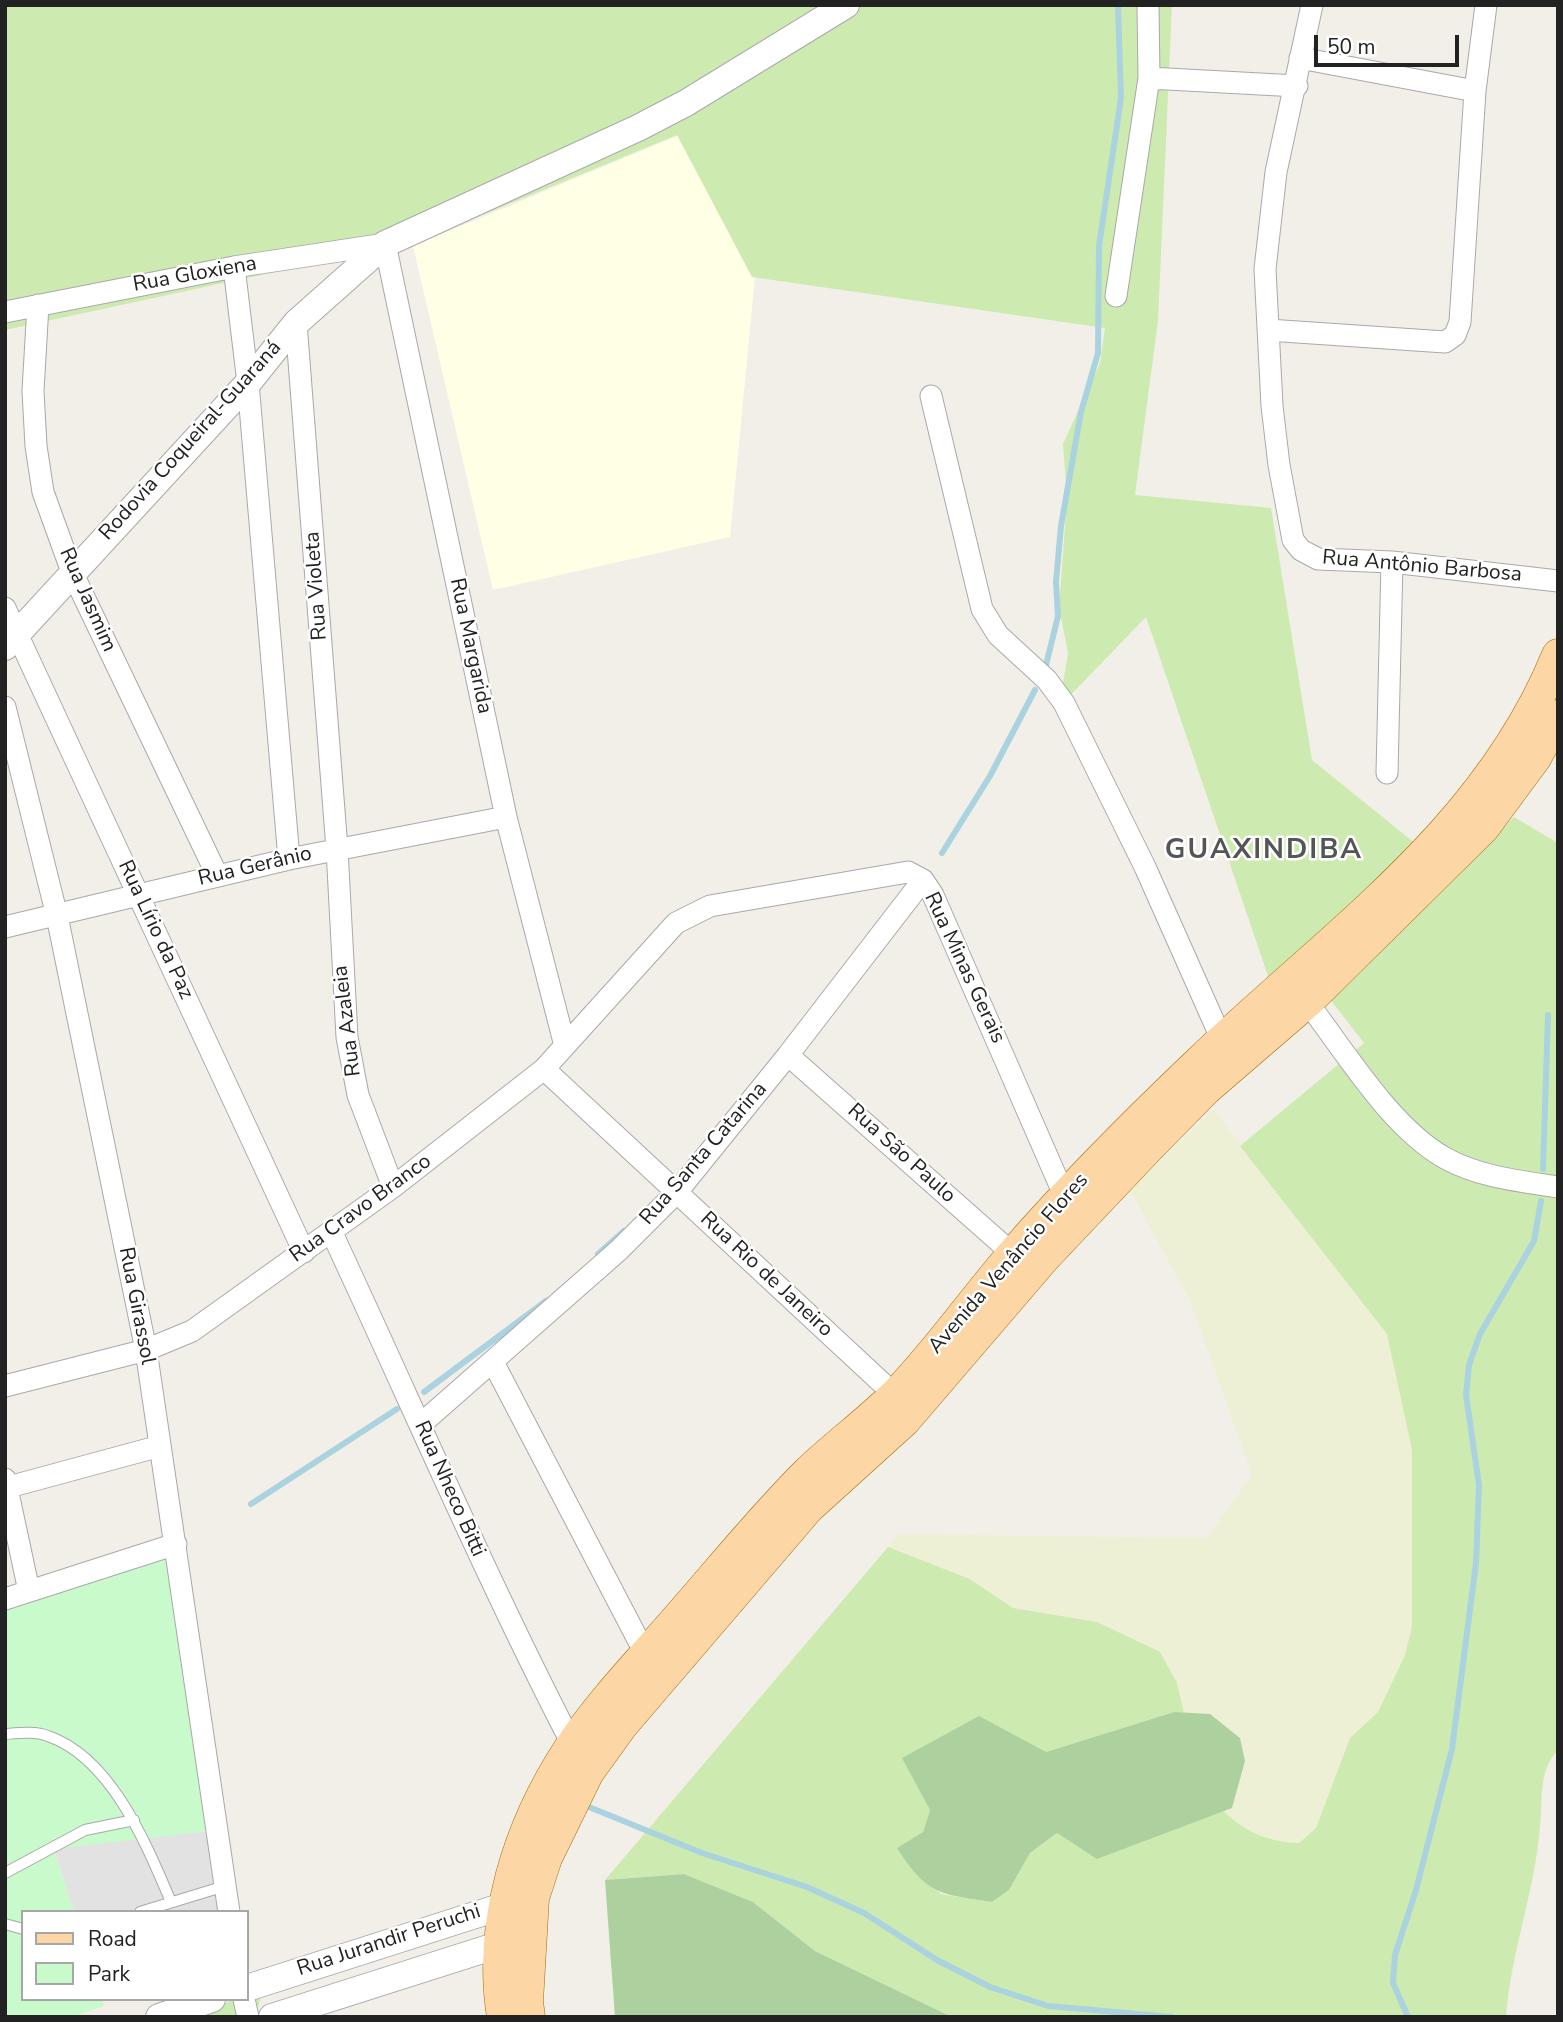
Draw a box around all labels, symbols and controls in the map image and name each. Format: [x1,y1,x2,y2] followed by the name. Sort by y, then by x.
[1318,21,1463,65] scale bar
[1327,33,1376,61] text: 50 m
[131,252,259,298] street label: Rua Gloxiena
[95,336,287,546] street label: Rodovia Coqueiral-Guaraná
[301,531,333,641] street label: Rua Violeta
[53,544,121,656] street label: Rua Jasmim
[1321,546,1523,588] street label: Rua Antônio Barbosa
[443,576,497,716] street label: Rua Margarida
[1166,834,1362,868] district label: GUAXINDIBA
[196,842,314,892] street label: Rua Gerânio
[112,856,198,1004] street label: Rua Lírio da Paz
[918,889,1010,1047] street label: Rua Minas Gerais
[329,964,367,1078] street label: Rua Azaleia
[635,1077,773,1231] street label: Rua Santa Catarina
[842,1099,960,1209] street label: Rua São Paulo
[285,1149,437,1269] street label: Rua Cravo Branco
[924,1169,1094,1359] street label: Avenida Venâncio Flores
[694,1207,838,1343] street label: Rua Rio de Janeiro
[112,1245,160,1367] street label: Rua Girassol
[408,1417,490,1561] street label: Rua Nheco Bitti
[294,1899,484,1983] street label: Rua Jurandir Peruchi
[21,1910,248,2001] legend
[88,1925,137,1953] text: Road
[88,1960,130,1988] text: Park

